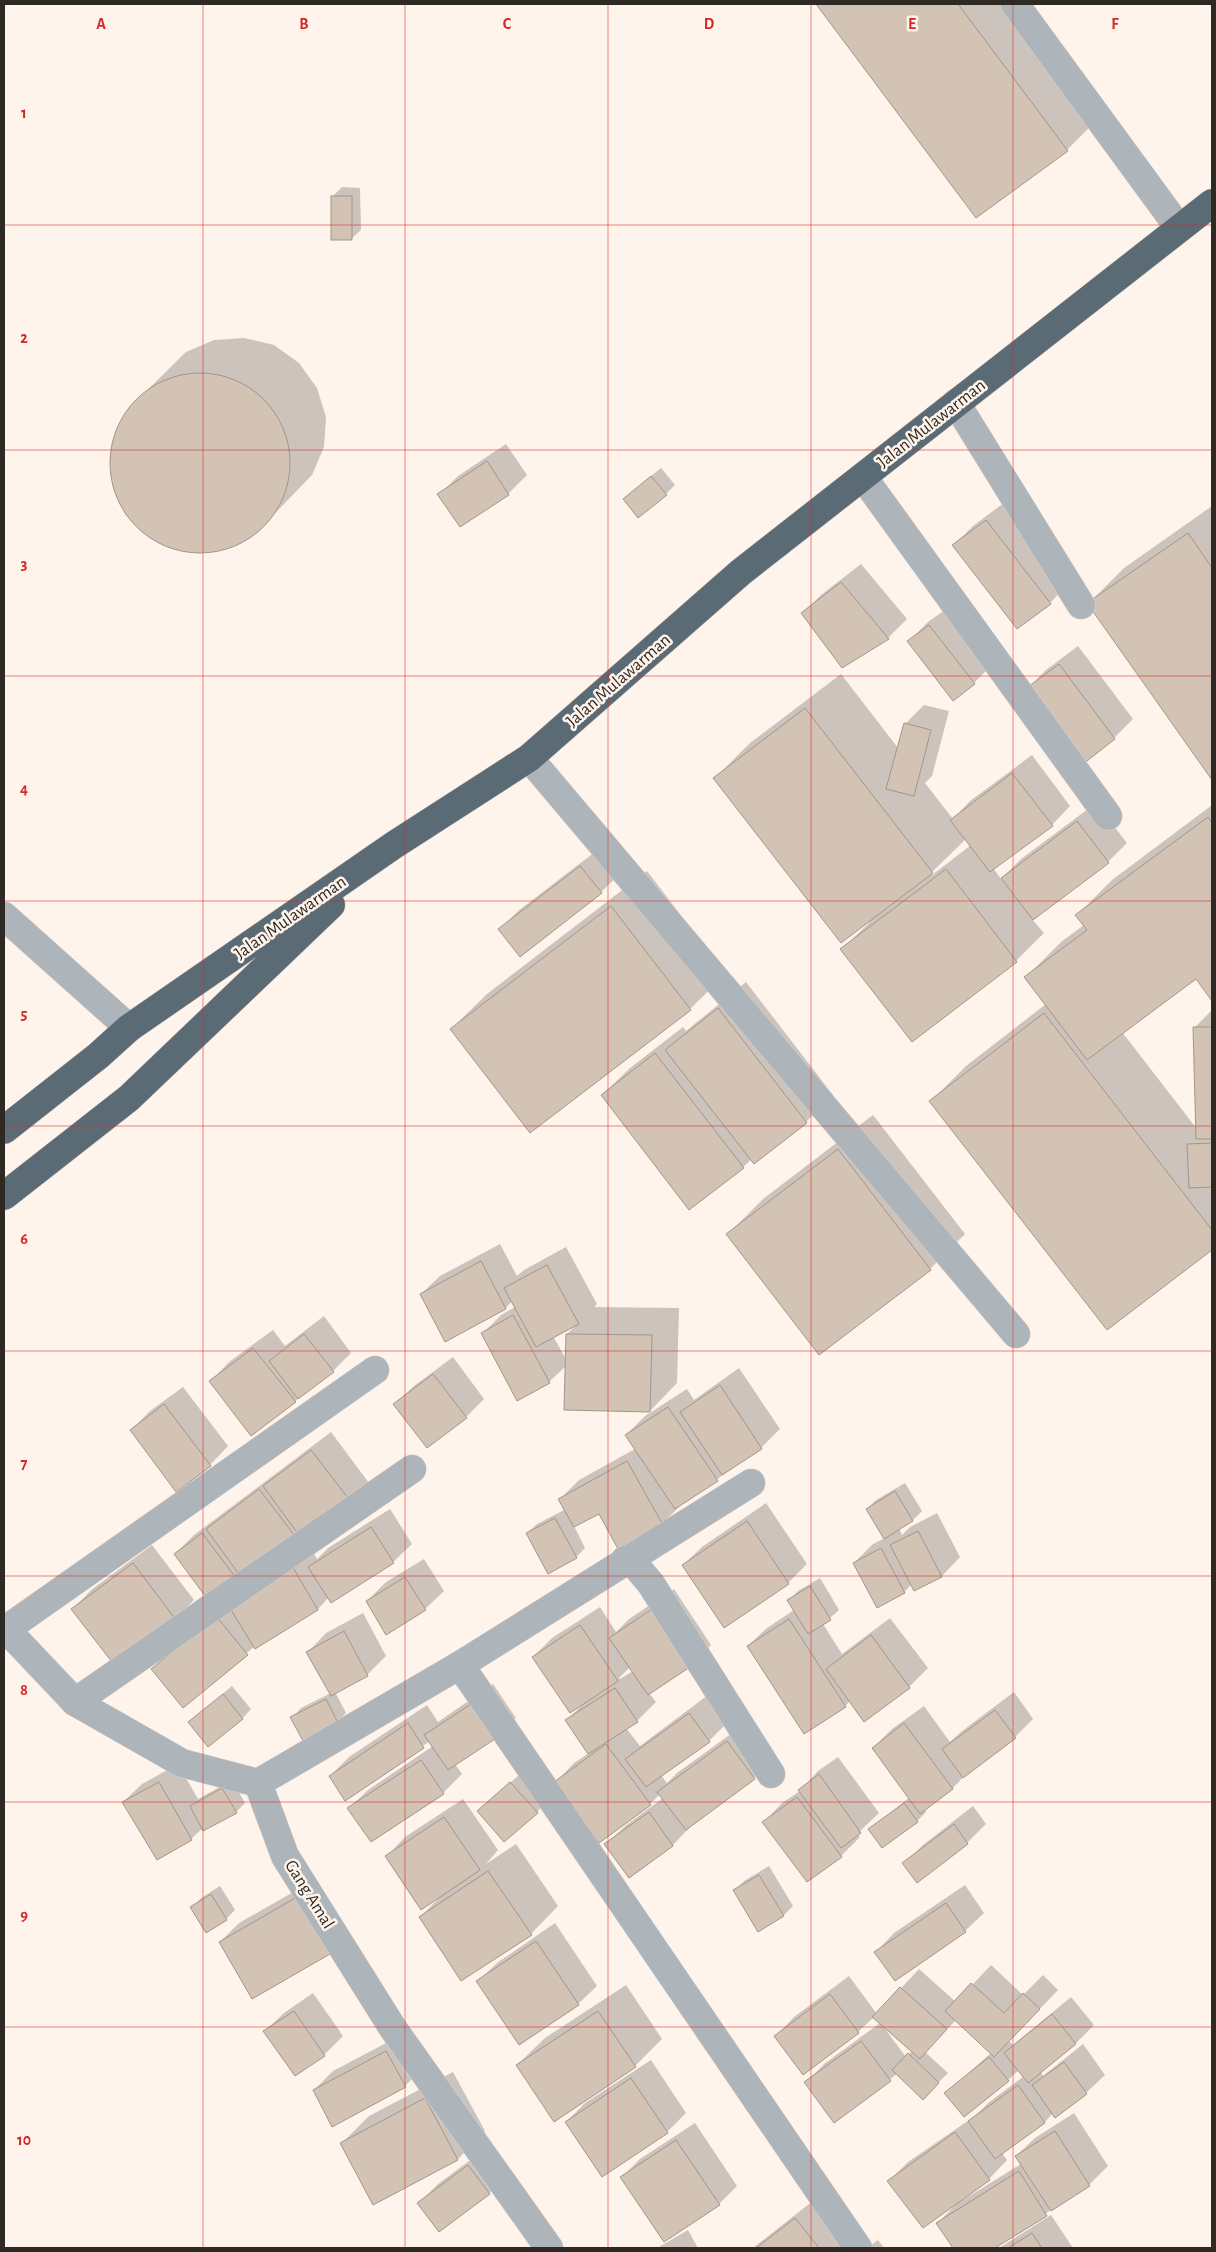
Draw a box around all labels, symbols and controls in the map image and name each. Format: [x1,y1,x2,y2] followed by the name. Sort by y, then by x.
[96,16,106,32] text: A
[299,16,309,32] text: B
[503,16,512,32] text: C
[704,16,715,32] text: D
[908,16,916,32] text: E
[1111,16,1119,32] text: F
[21,105,27,121] text: 1
[20,330,28,346] text: 2
[874,376,989,471] street label: Jalan Mulawarman
[21,556,28,572] text: 3
[563,631,674,731] street label: Jalan Mulawarman
[20,781,28,797] text: 4
[232,873,350,963] street label: Jalan Mulawarman
[21,1006,28,1022] text: 5
[20,1231,28,1247] text: 6
[21,1456,28,1472] text: 7
[20,1682,28,1698] text: 8
[281,1857,337,1932] street label: Gang Amal
[20,1907,28,1923] text: 9
[17,2132,31,2148] text: 10

